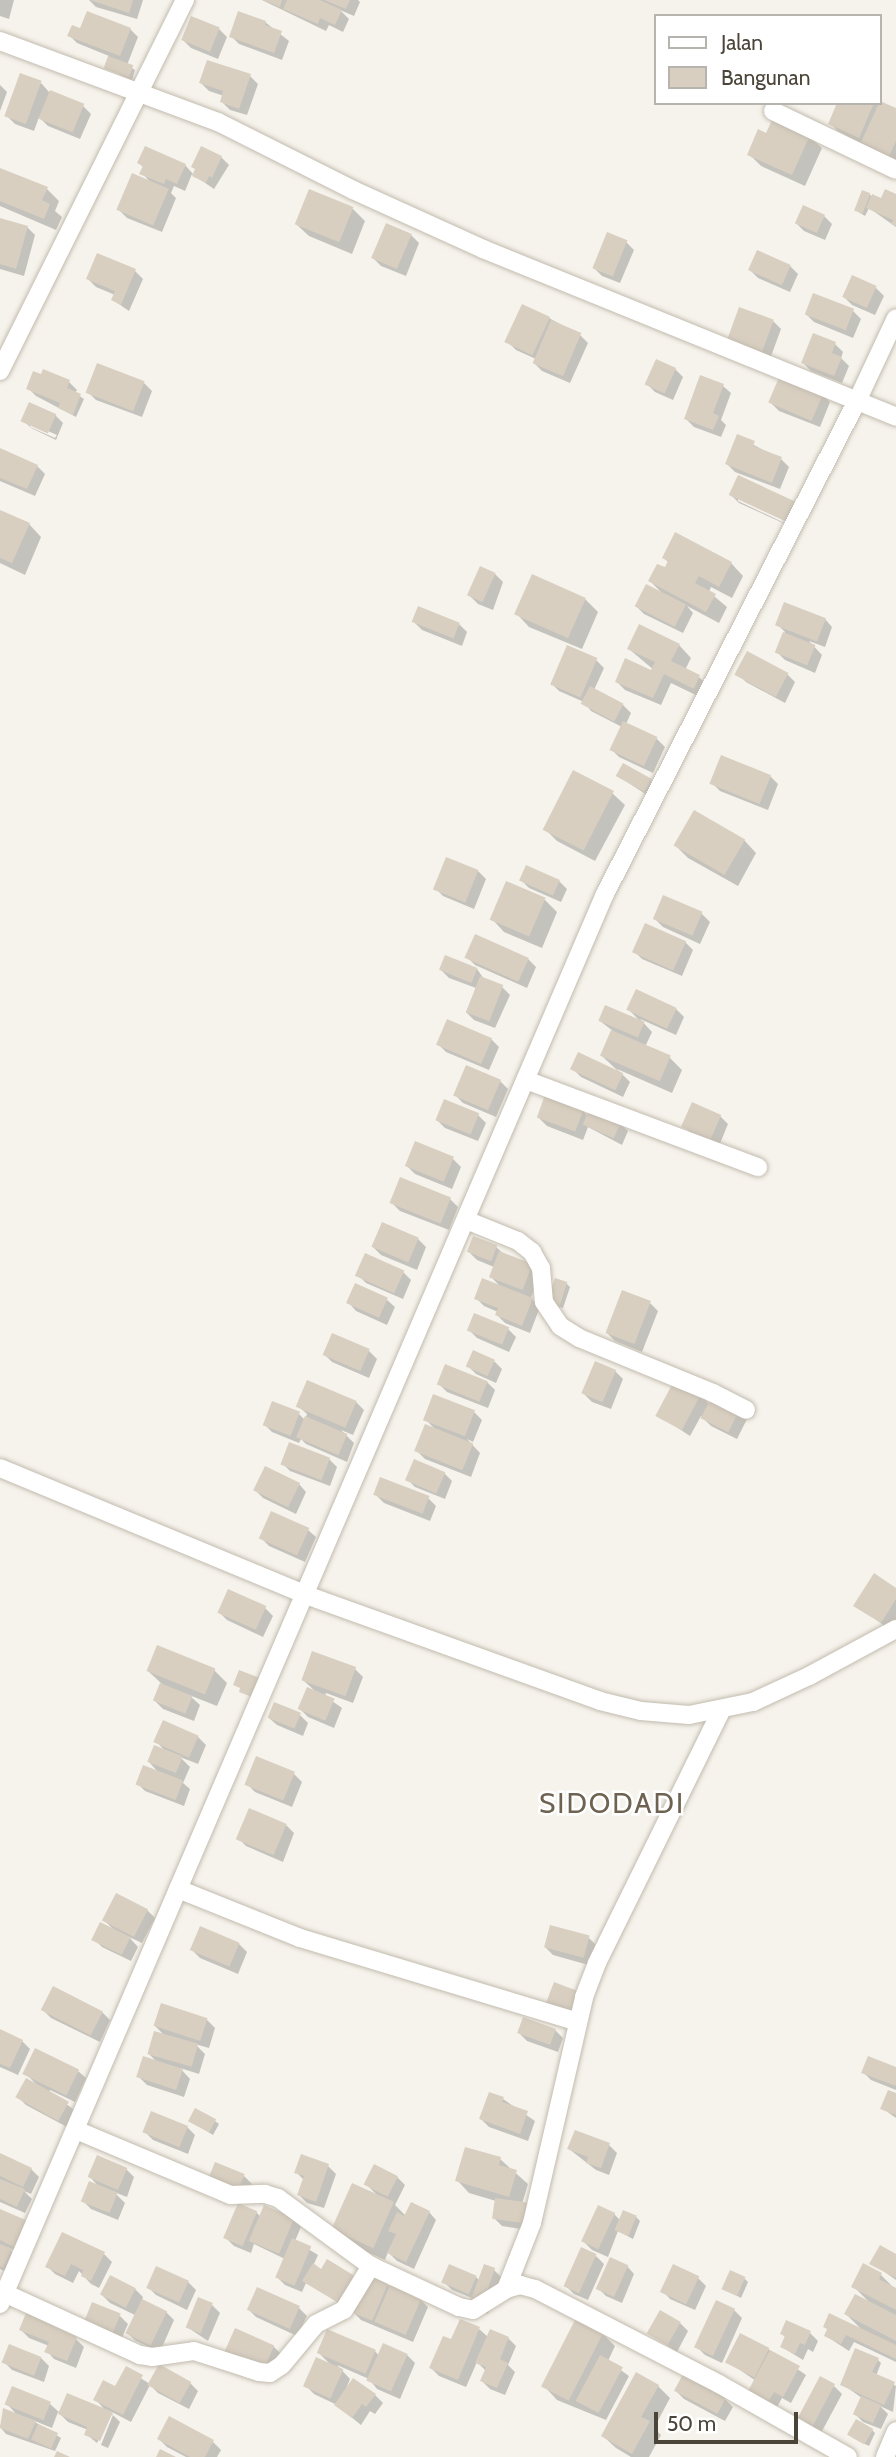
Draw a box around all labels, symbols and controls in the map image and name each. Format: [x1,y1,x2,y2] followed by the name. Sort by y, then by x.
[654,14,882,105] legend
[721,30,763,55] text: Jalan
[721,65,810,90] text: Bangunan
[540,1786,684,1820] district label: SIDODADI
[658,2398,802,2442] scale bar
[667,2411,716,2436] text: 50 m

